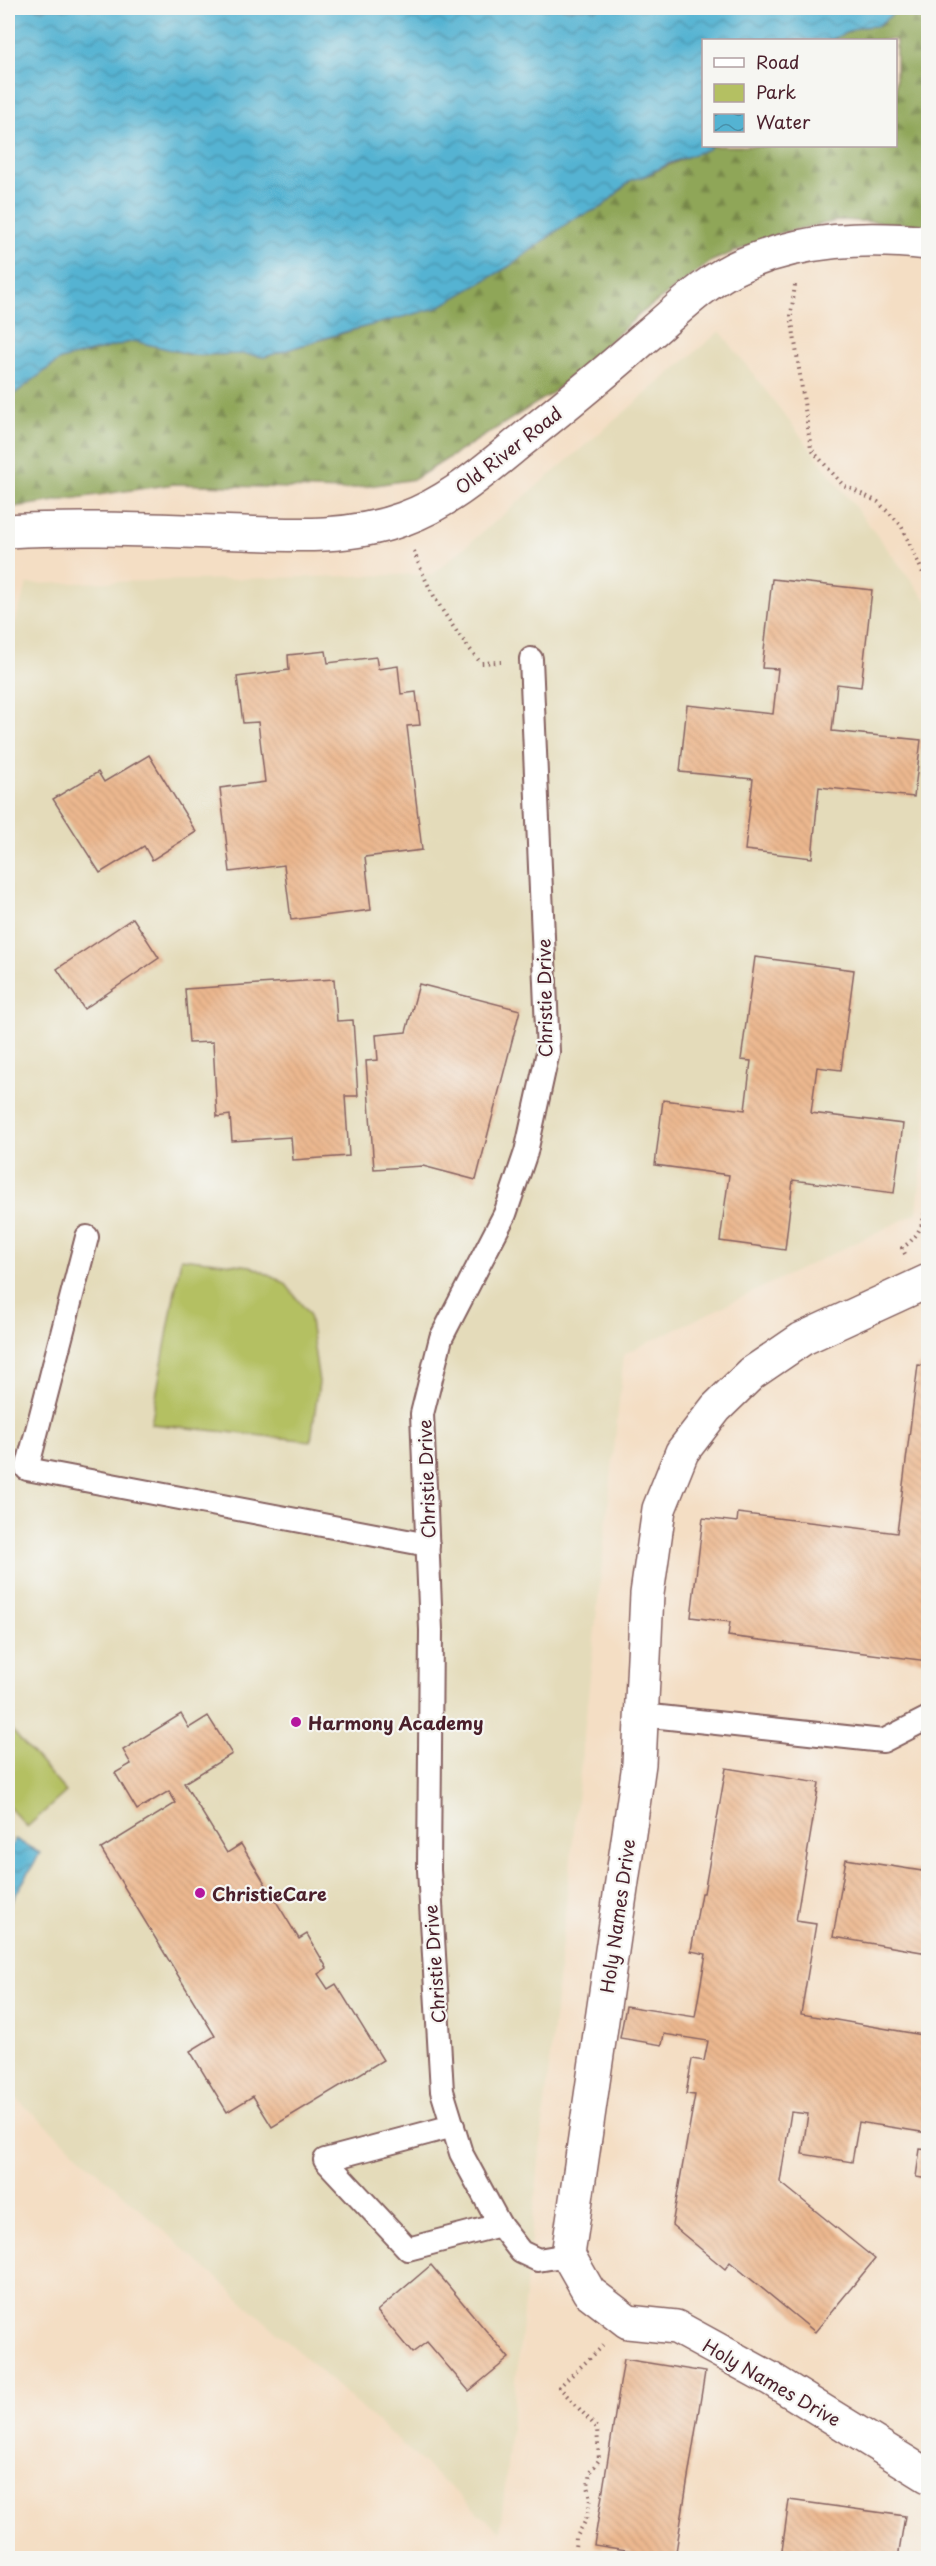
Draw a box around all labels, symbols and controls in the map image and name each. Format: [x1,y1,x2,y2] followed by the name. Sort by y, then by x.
[702,39,897,147] legend
[756,48,800,75] text: Road
[756,78,796,105] text: Park
[756,108,811,135] text: Water
[449,400,567,500] street label: Old River Road
[529,938,559,1058] street label: Christie Drive
[410,1419,442,1539] street label: Christie Drive
[308,1709,483,1736] place label: Harmony Academy
[289,1715,303,1729] marker: Harmony Academy
[593,1837,641,1995] street label: Holy Names Drive
[212,1880,327,1907] place label: ChristieCare
[193,1886,207,1900] marker: ChristieCare
[416,1904,452,2024] street label: Christie Drive
[698,2331,846,2433] street label: Holy Names Drive

